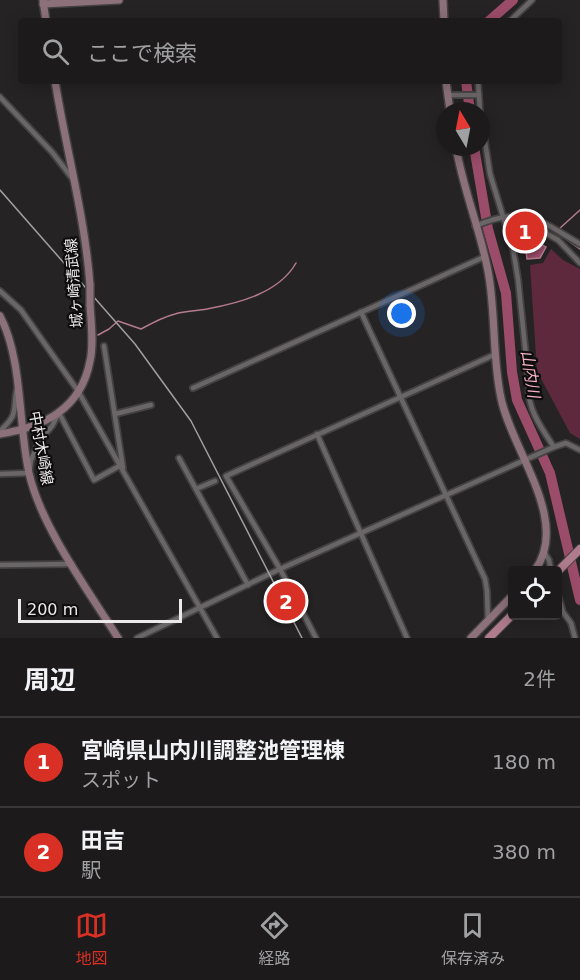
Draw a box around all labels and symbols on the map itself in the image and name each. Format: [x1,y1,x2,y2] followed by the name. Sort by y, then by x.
[436,102,490,156] north arrow
[506,208,544,254] pin: 1
[62,237,86,329] street label: 城ヶ崎清武線
[387,299,416,328] your location
[517,349,544,401] water label: 山内川
[26,409,56,487] street label: 中村木崎線
[266,578,306,624] pin: 2
[18,596,182,624] scale bar

